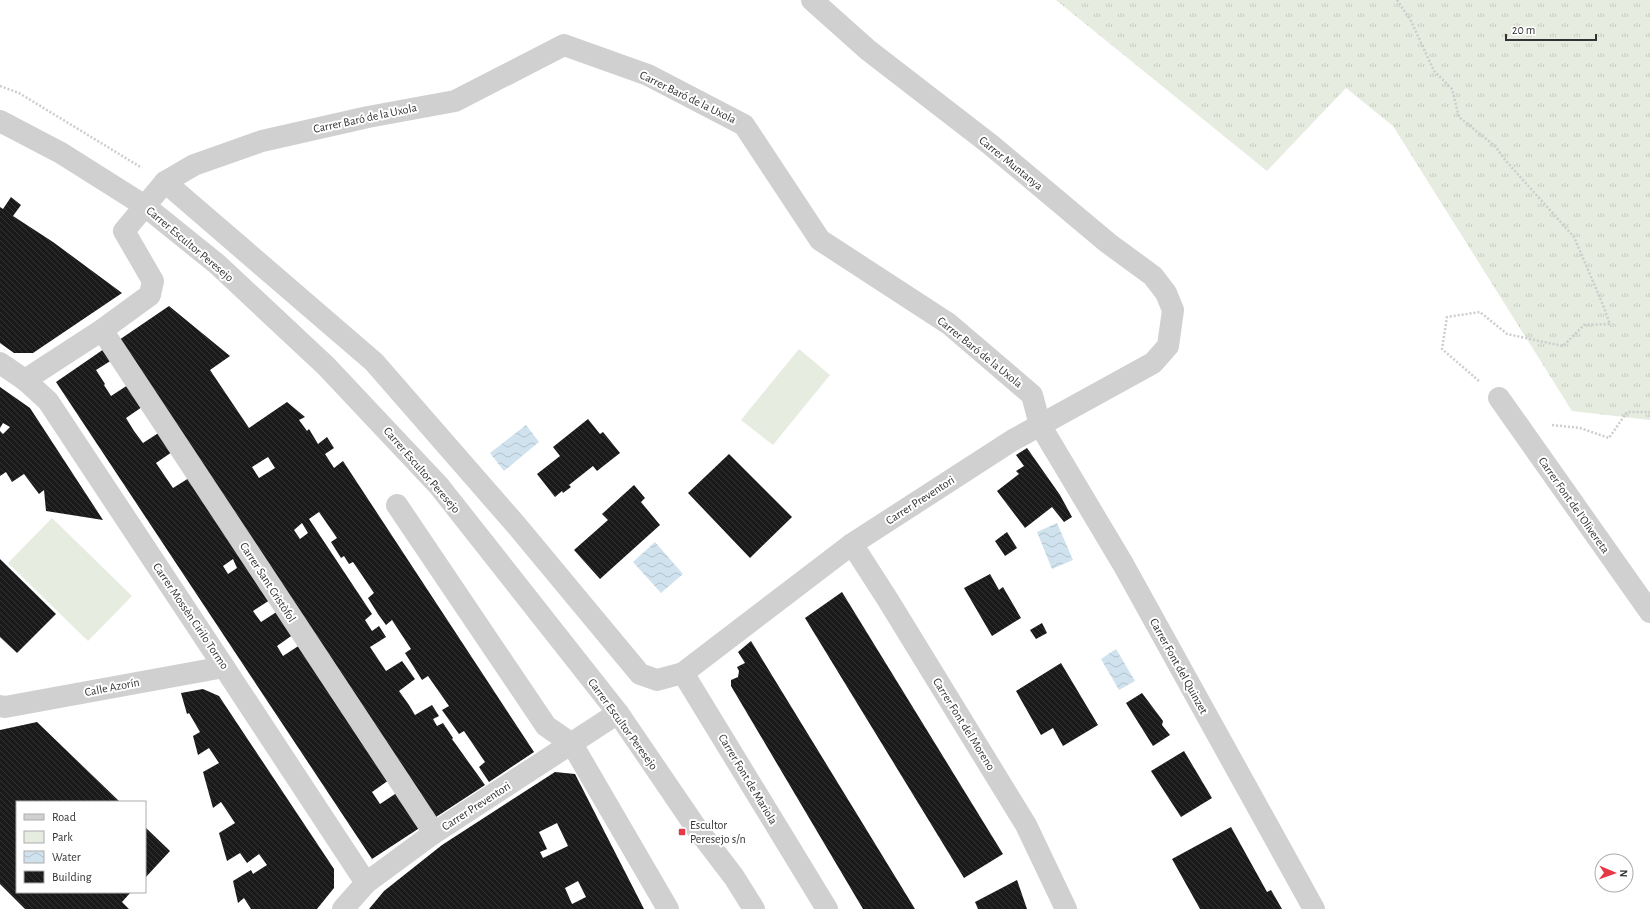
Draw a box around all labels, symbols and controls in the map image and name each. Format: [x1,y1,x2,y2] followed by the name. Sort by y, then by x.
[1506,16,1596,42] scale bar
[1512,24,1535,36] text: 20 m
[638,68,738,126] street label: Carrer Baró de la Uxola
[312,101,418,135] street label: Carrer Baró de la Uxola
[976,134,1045,193] street label: Carrer Muntanya
[143,204,236,285] street label: Carrer Escultor Peresejo
[935,314,1025,390] street label: Carrer Baró de la Uxola
[381,425,463,516] street label: Carrer Escultor Peresejo
[1536,455,1612,556] street label: Carrer Font de l'Olivereta
[884,473,956,527] street label: Carrer Preventori
[238,540,298,624] street label: Carrer Sant Cristòfol
[151,561,231,671] street label: Carrer Mossèn Cirilo Tormo
[1147,616,1210,716] street label: Carrer Font del Quinzet
[84,676,140,698] street label: Calle Azorín
[585,676,660,773] street label: Carrer Escultor Peresejo
[931,676,997,772] street label: Carrer Font del Moreno
[716,732,780,827] street label: Carrer Font de Mariola
[440,779,512,833] street label: Carrer Preventori
[16,801,146,893] legend
[52,811,76,823] text: Road
[690,819,746,846] place label: Escultor Peresejo s/n
[677,827,687,837] marker: Escultor Peresejo s/n
[52,831,73,843] text: Park
[52,851,81,863] text: Water
[1594,853,1634,893] north arrow
[1618,869,1629,877] text: N
[52,871,92,883] text: Building

